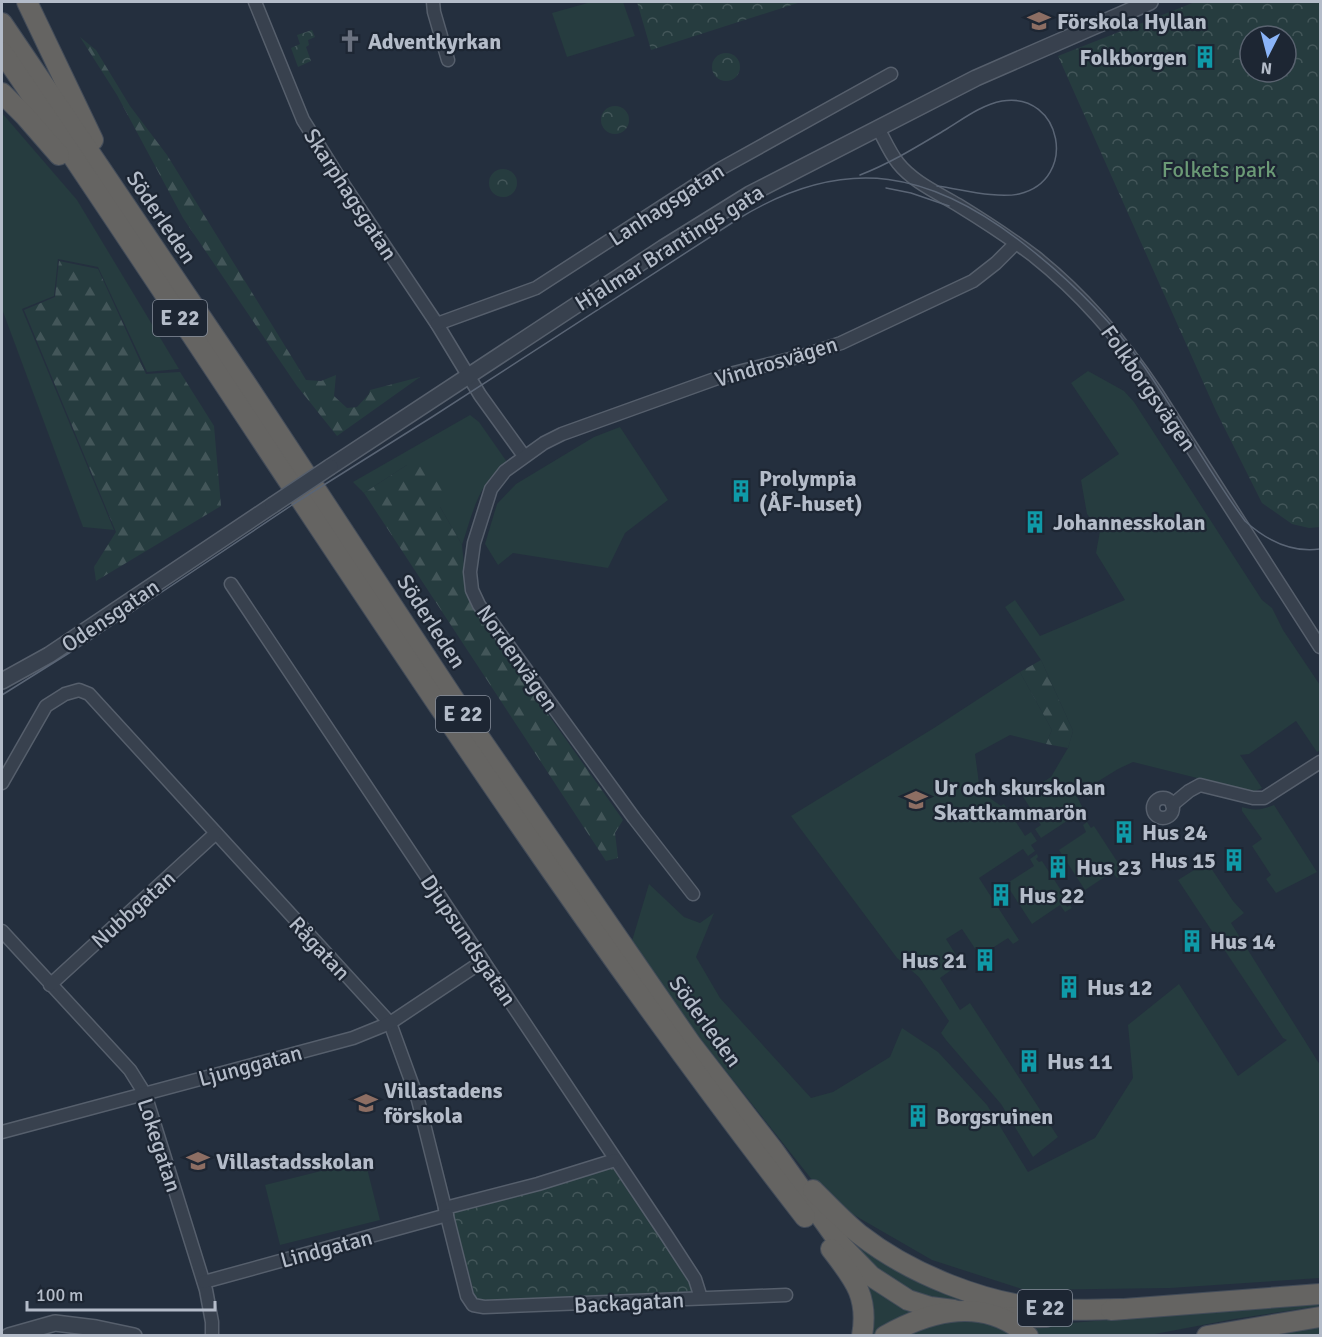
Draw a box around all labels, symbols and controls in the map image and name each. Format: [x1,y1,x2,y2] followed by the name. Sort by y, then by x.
[1026,8,1052,34] school or university icon: Förskola Hyllan
[1057,8,1207,35] place label: Förskola Hyllan
[1238,24,1298,84] north arrow
[337,28,363,54] church icon: Adventkyrkan
[368,28,501,55] place label: Adventkyrkan
[1080,44,1187,71] place label: Folkborgen
[1192,44,1218,70] building icon: Folkborgen
[1260,57,1273,78] text: N
[298,123,403,265] street label: Skarphagsgatan
[1162,156,1276,183] park label: Folkets park
[604,157,729,252] street label: Lanhagsgatan
[121,166,203,269] street label: Söderleden
[570,178,769,317] street label: Hjalmar Brantings gata
[153,300,207,336] road number: E 22
[1095,320,1202,456] street label: Folkborgsvägen
[712,330,841,393] street label: Vindrosvägen
[759,465,863,517] place label: Prolympia (ÅF-huset)
[728,478,754,504] building icon: Prolympia (ÅF-huset)
[1022,509,1048,535] building icon: Johannesskolan
[1053,509,1205,536] place label: Johannesskolan
[391,569,472,673] street label: Söderleden
[56,573,164,658] street label: Odensgatan
[471,600,564,717] street label: Nordenvägen
[436,696,490,732] road number: E 22
[934,774,1106,826] place label: Ur och skurskolan Skattkammarön
[903,787,929,813] school or university icon: Ur och skurskolan Skattkammarön
[1111,819,1137,845] building icon: Hus 24
[1142,819,1208,846] place label: Hus 24
[1150,847,1216,874] place label: Hus 15
[1221,847,1247,873] building icon: Hus 15
[1045,854,1071,880] building icon: Hus 23
[1076,854,1142,881] place label: Hus 23
[86,865,181,954] street label: Nubbgatan
[415,870,522,1011] street label: Djupsundsgatan
[988,882,1014,908] building icon: Hus 22
[1019,882,1085,909] place label: Hus 22
[283,911,356,986] street label: Rågatan
[1179,928,1205,954] building icon: Hus 14
[1210,928,1276,955] place label: Hus 14
[901,947,967,974] place label: Hus 21
[972,947,998,973] building icon: Hus 21
[663,970,748,1072] street label: Söderleden
[1056,974,1082,1000] building icon: Hus 12
[1087,974,1153,1001] place label: Hus 12
[195,1039,305,1092] street label: Ljunggatan
[1016,1048,1042,1074] building icon: Hus 11
[1047,1048,1113,1075] place label: Hus 11
[383,1077,503,1129] place label: Villastadens förskola
[353,1090,379,1116] school or university icon: Villastadens förskola
[132,1095,187,1196] street label: Lokegatan
[905,1103,931,1129] building icon: Borgsruinen
[936,1103,1053,1130] place label: Borgsruinen
[185,1148,211,1174] school or university icon: Villastadsskolan
[216,1148,374,1175] place label: Villastadsskolan
[277,1223,375,1274] street label: Lindgatan
[27,1274,214,1312] scale bar
[36,1284,83,1306] text: 100 m
[573,1286,685,1319] street label: Backagatan
[1018,1290,1072,1326] road number: E 22

